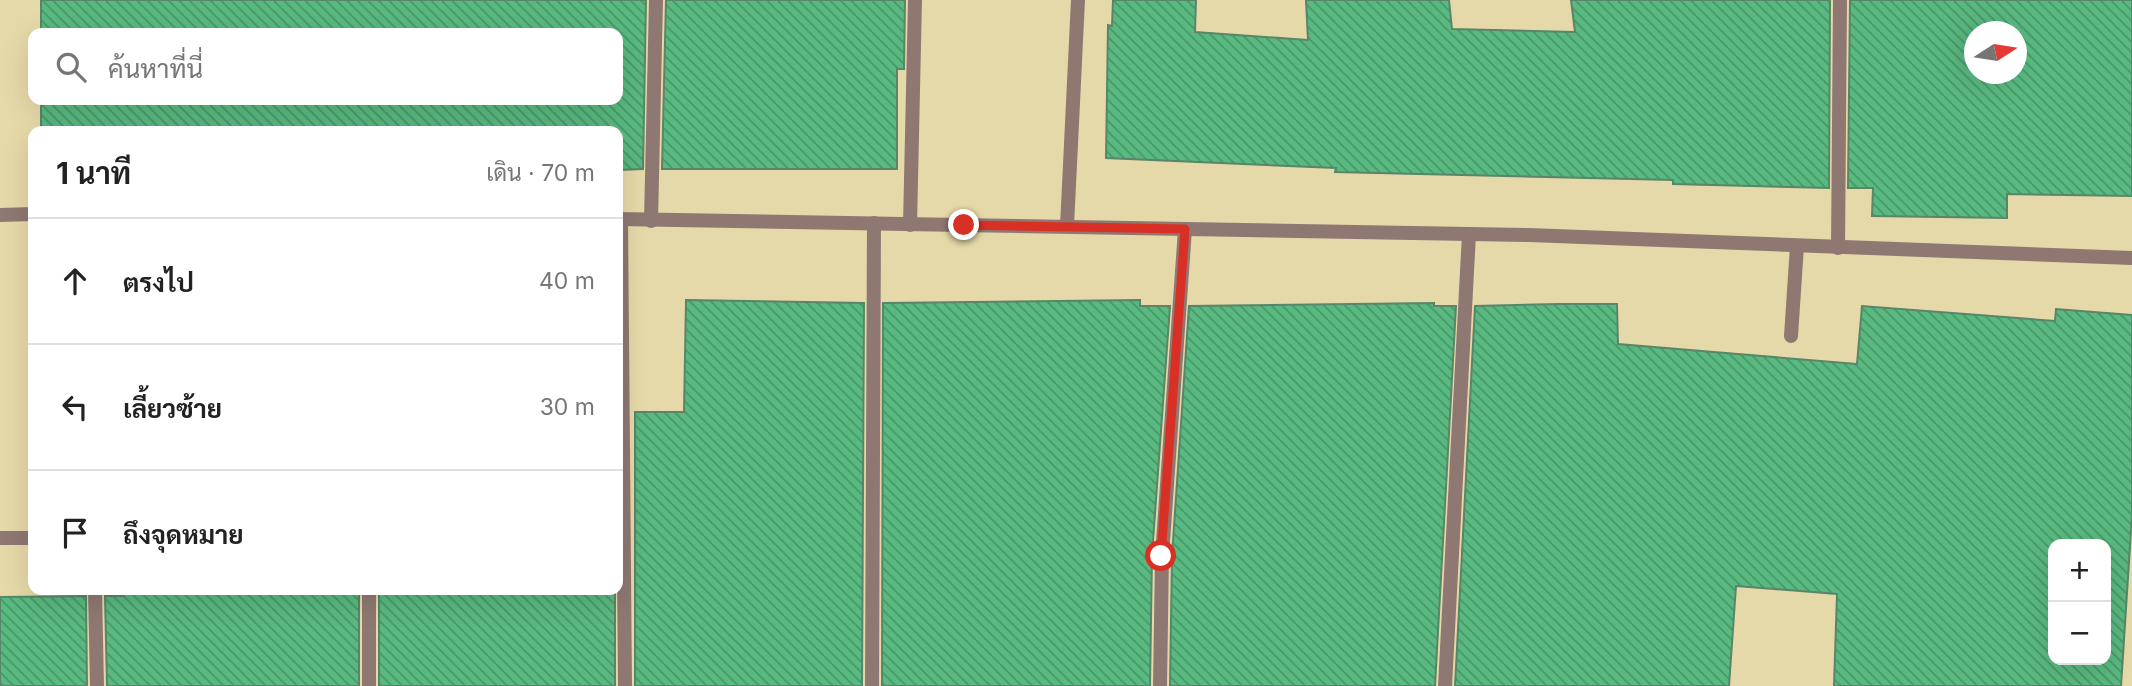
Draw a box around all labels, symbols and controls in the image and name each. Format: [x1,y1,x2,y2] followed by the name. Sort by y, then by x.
[1964,21,2027,84] north arrow
[28,28,623,105] search box
[52,48,90,86] icon: search
[108,53,203,84] text: ค้นหาที่นี่
[56,155,131,191] text: 1 นาที
[486,159,595,187] text: เดิน · 70 m
[948,209,979,240] route end
[56,262,94,300] icon: ahead
[123,267,194,298] text: ตรงไป
[539,267,595,295] text: 40 m
[56,388,94,426] icon: left
[123,393,222,424] text: เลี้ยวซ้าย
[540,393,595,421] text: 30 m
[56,514,94,552] icon: arrive
[123,519,244,550] text: ถึงจุดหมาย
[2048,539,2111,665] map controls
[2048,539,2111,602] button: +
[1145,540,1176,571] route start
[2048,602,2111,665] button: −

